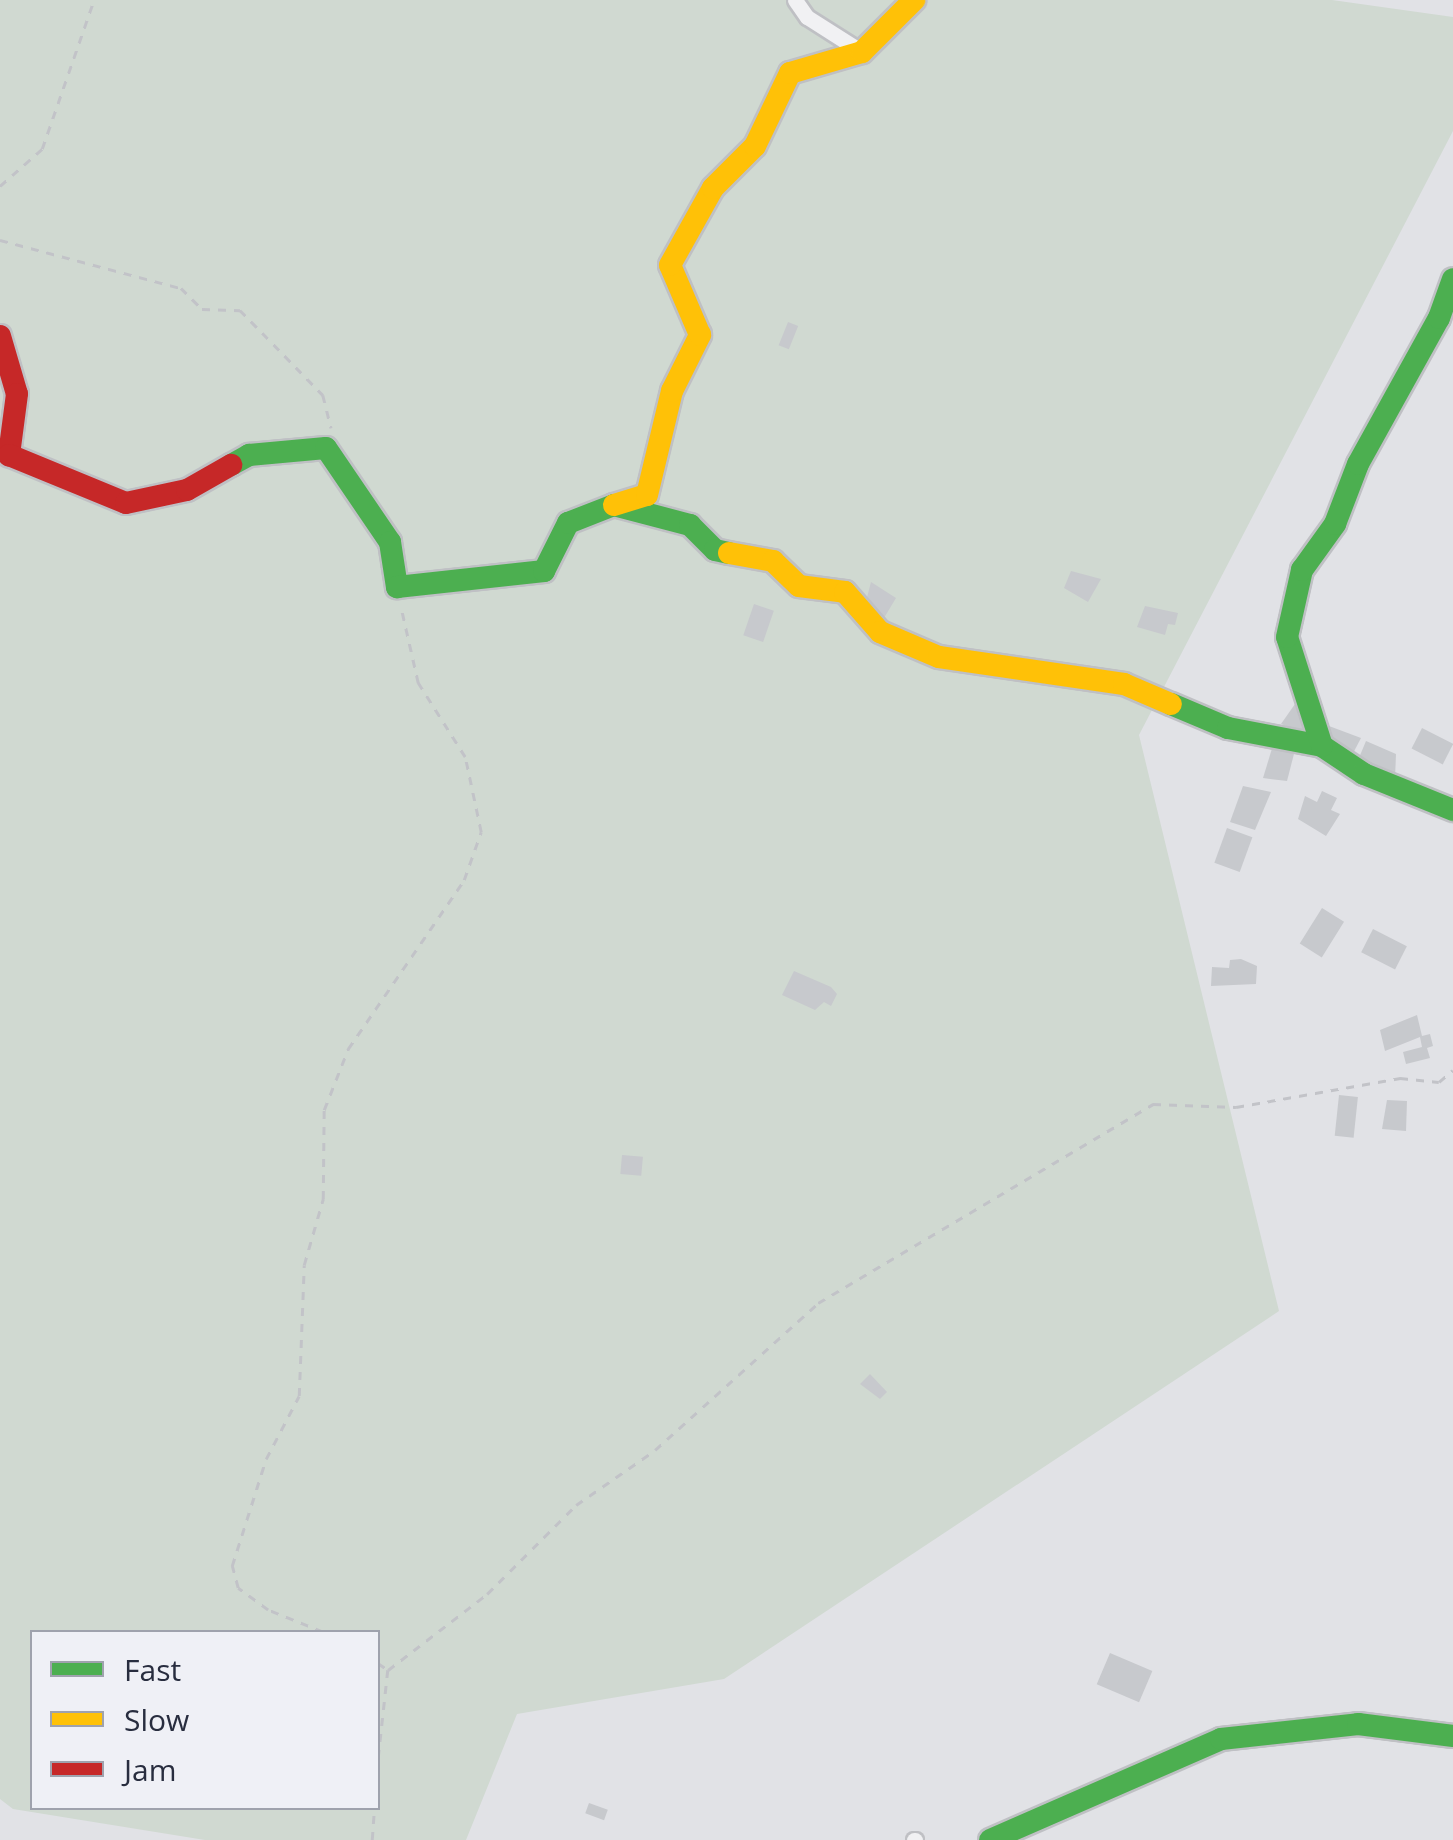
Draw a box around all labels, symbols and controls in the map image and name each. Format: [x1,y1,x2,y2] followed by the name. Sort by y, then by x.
[30,1630,380,1810] legend
[124,1649,181,1690] text: Fast
[124,1699,189,1740] text: Slow
[124,1749,177,1790] text: Jam

